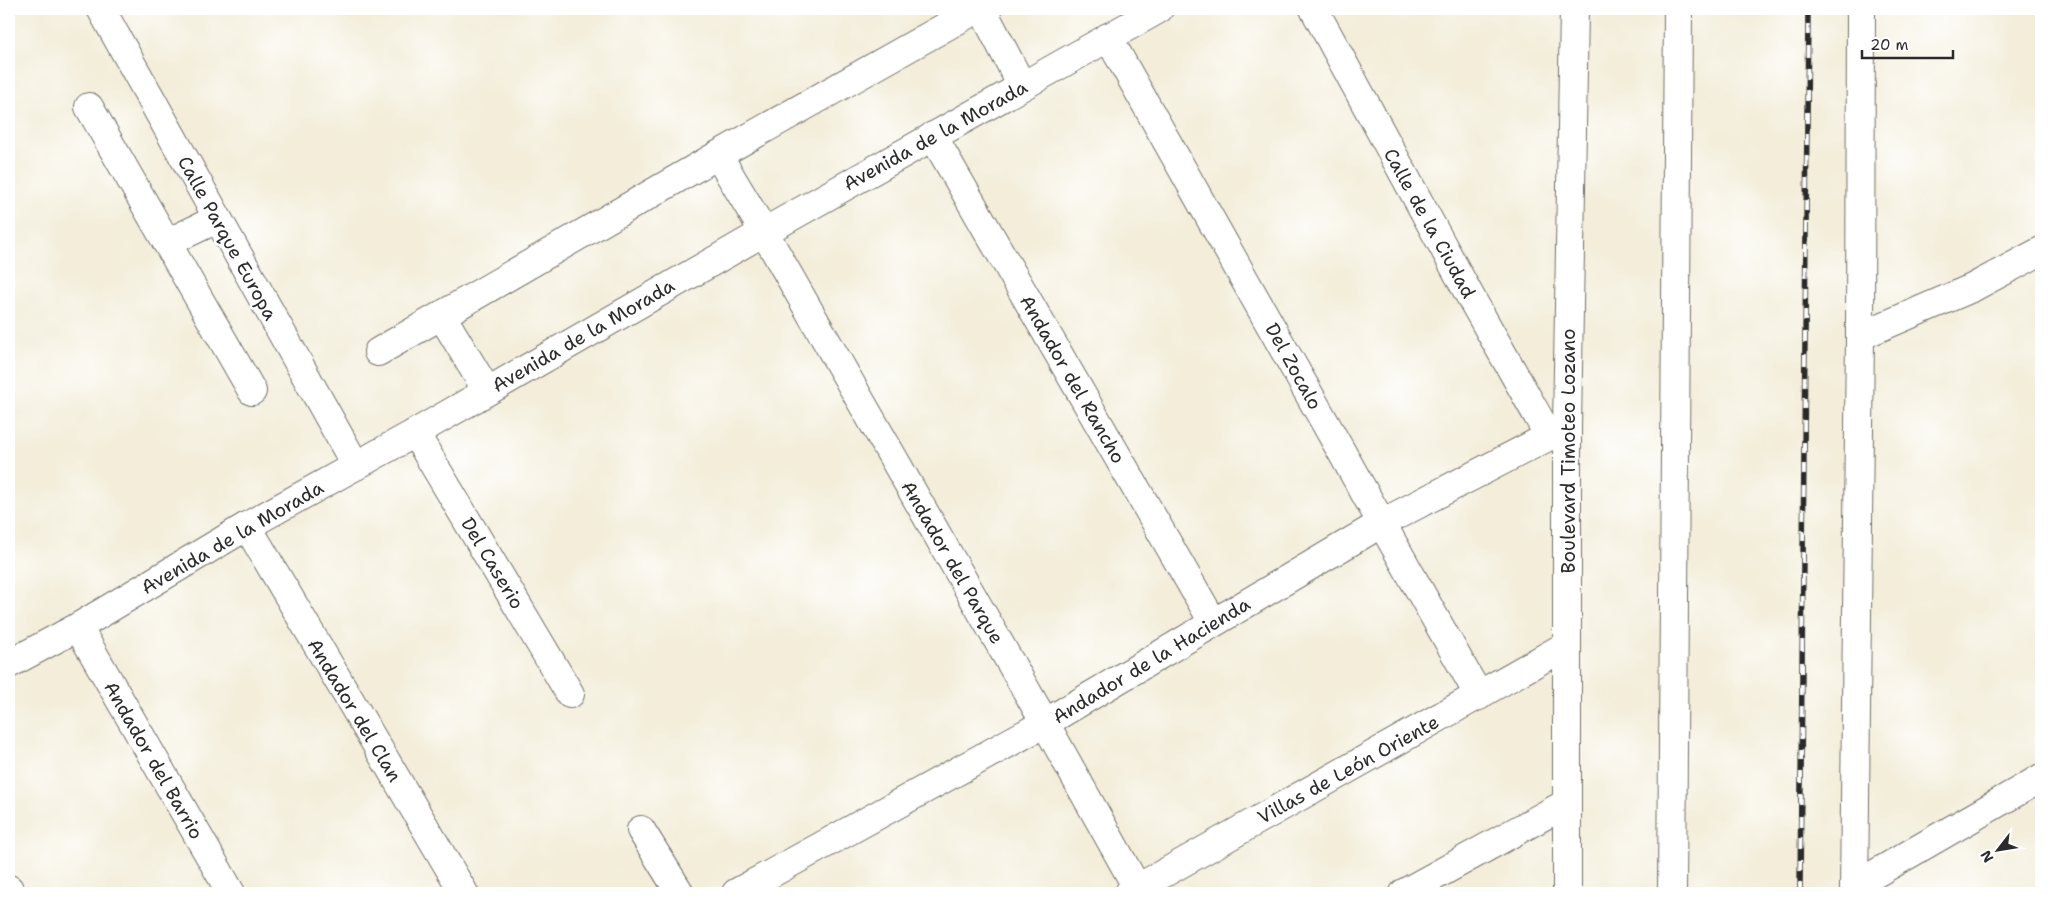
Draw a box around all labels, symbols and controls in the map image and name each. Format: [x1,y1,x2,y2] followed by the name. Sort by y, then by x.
[1862,28,1954,60] scale bar
[1870,35,1909,55] text: 20 m
[839,74,1032,196] street label: Avenida de la Morada
[1378,144,1481,303] street label: Calle de la Ciudad
[172,152,283,325] street label: Calle Parque Europa
[488,273,679,398] street label: Avenida de la Morada
[1014,290,1131,468] street label: Andador del Rancho
[1260,319,1328,414] street label: Del Zocalo
[1556,329,1581,573] street label: Boulevard Timoteo Lozano
[137,475,328,600] street label: Avenida de la Morada
[896,476,1010,648] street label: Andador del Parque
[455,513,530,614] street label: Del Caserio
[1048,591,1255,729] street label: Andador de la Hacienda
[302,634,407,787] street label: Andador del Clan
[98,677,209,844] street label: Andador del Barrio
[1253,709,1443,830] street label: Villas de León Oriente
[1972,824,2022,874] north arrow
[1976,847,1997,866] text: N

